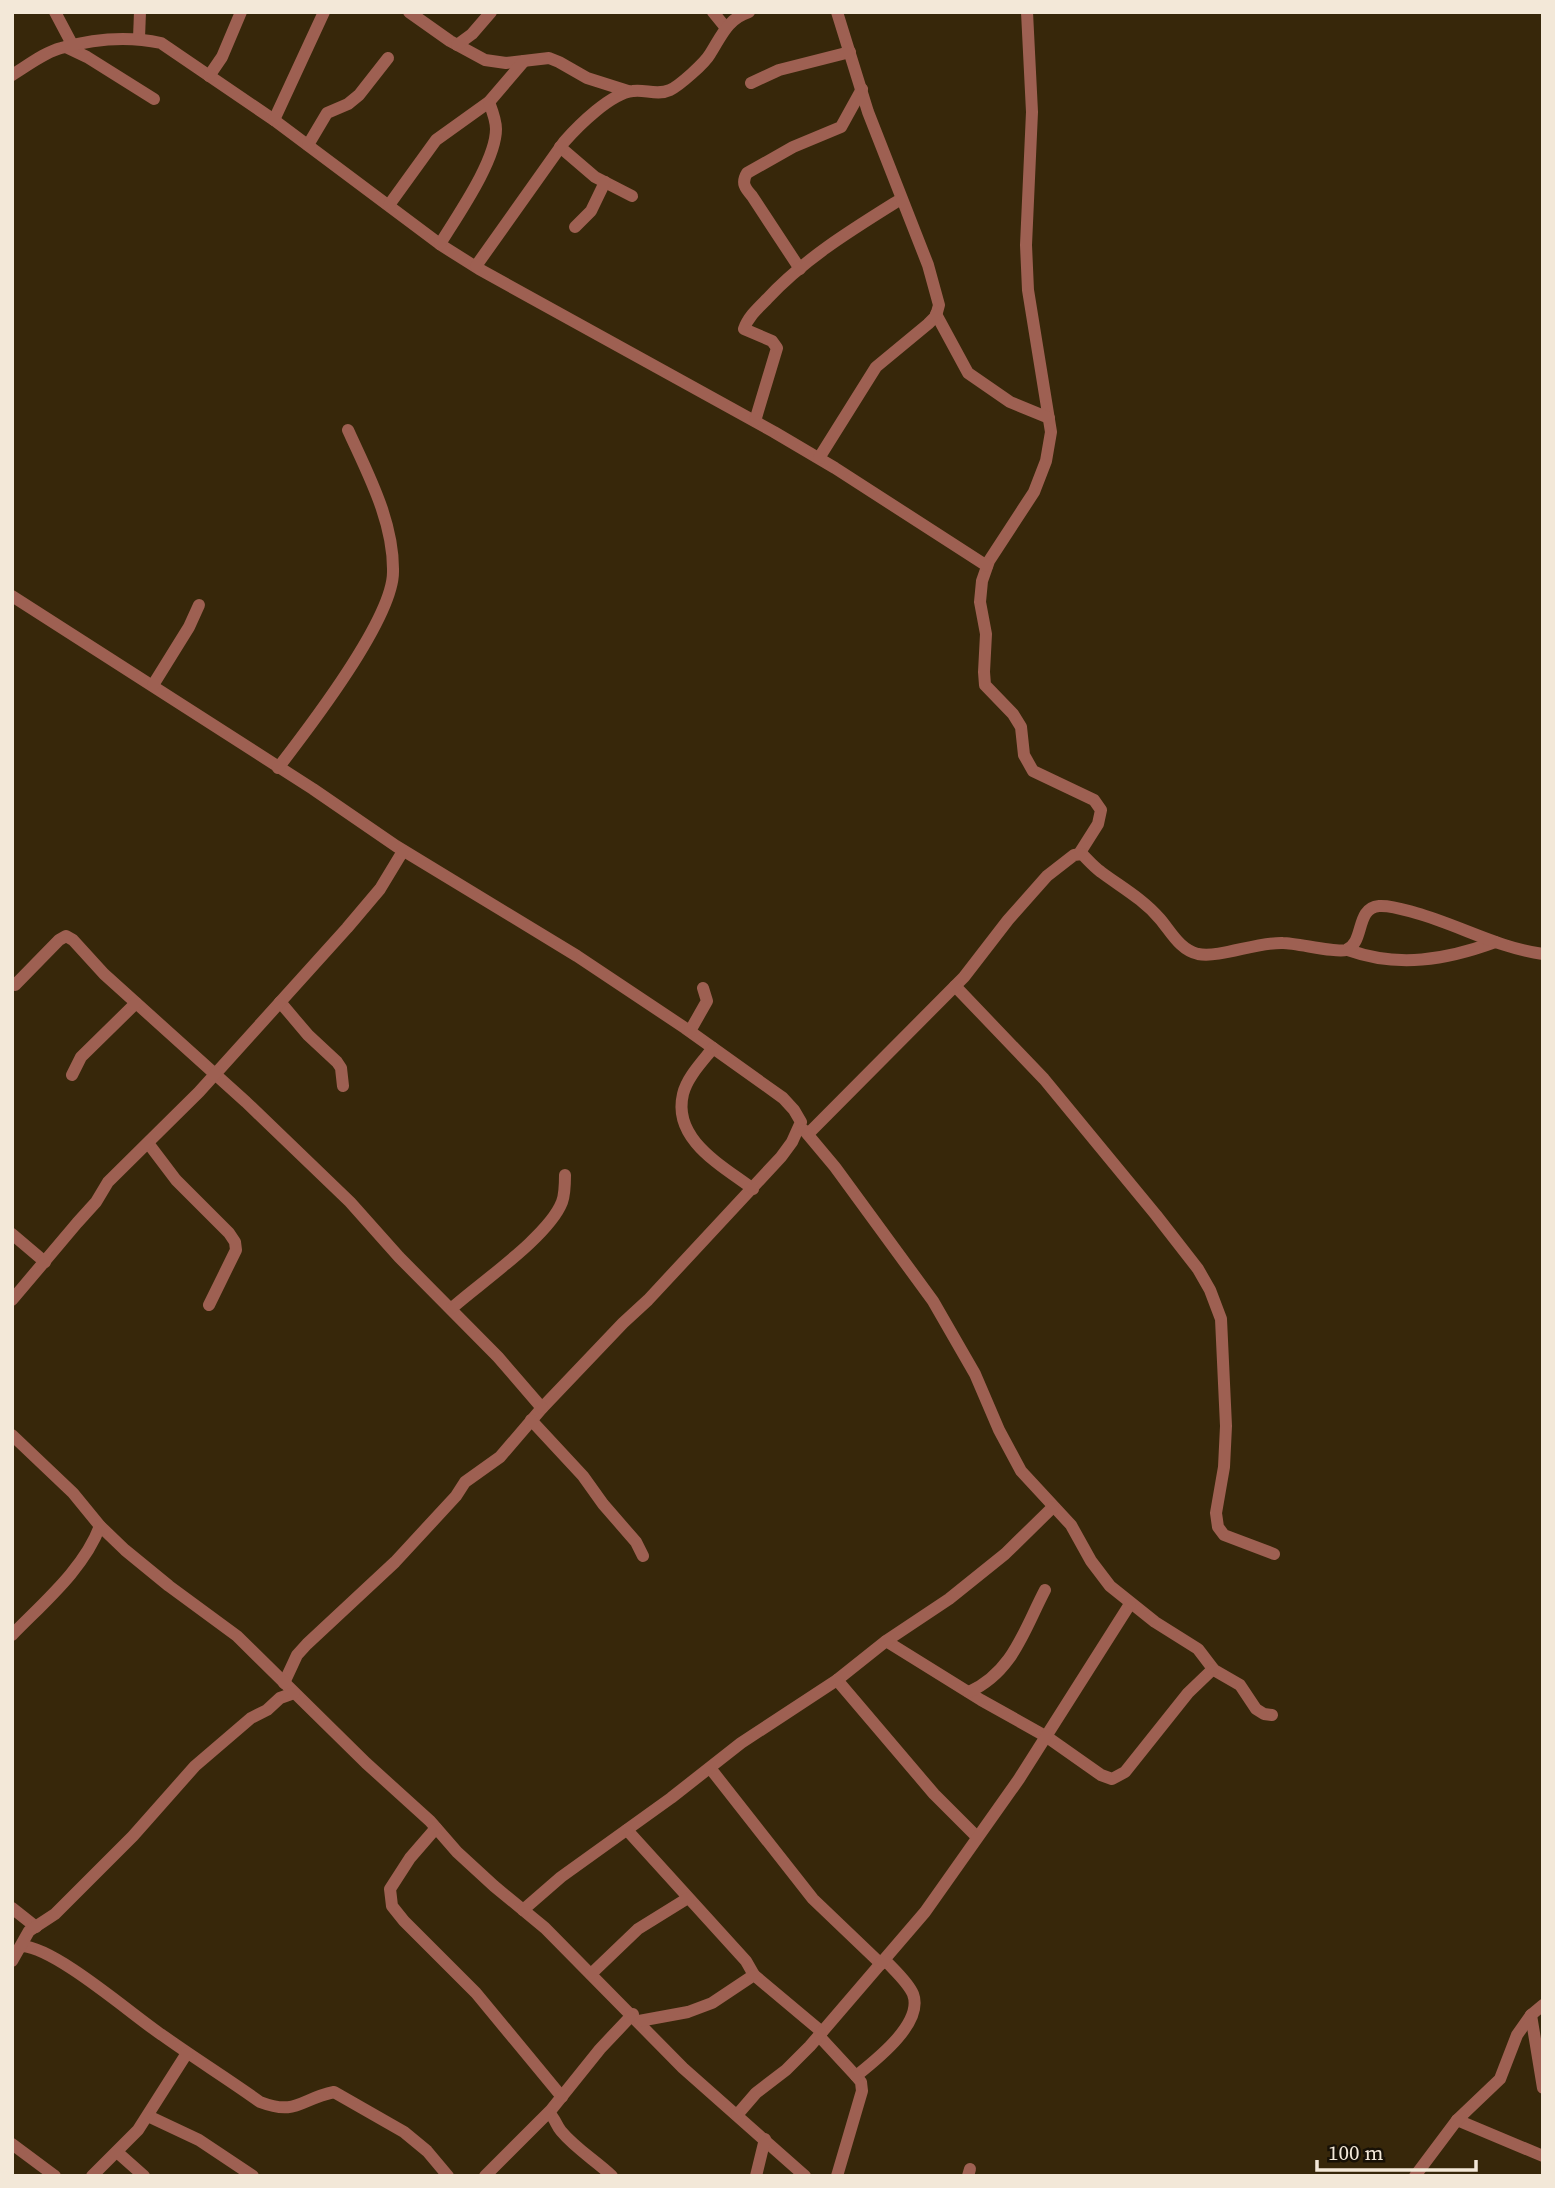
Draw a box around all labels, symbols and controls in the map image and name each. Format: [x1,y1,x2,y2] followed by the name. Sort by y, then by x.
[1317,2128,1476,2172] scale bar
[1328,2138,1383,2167] text: 100 m

